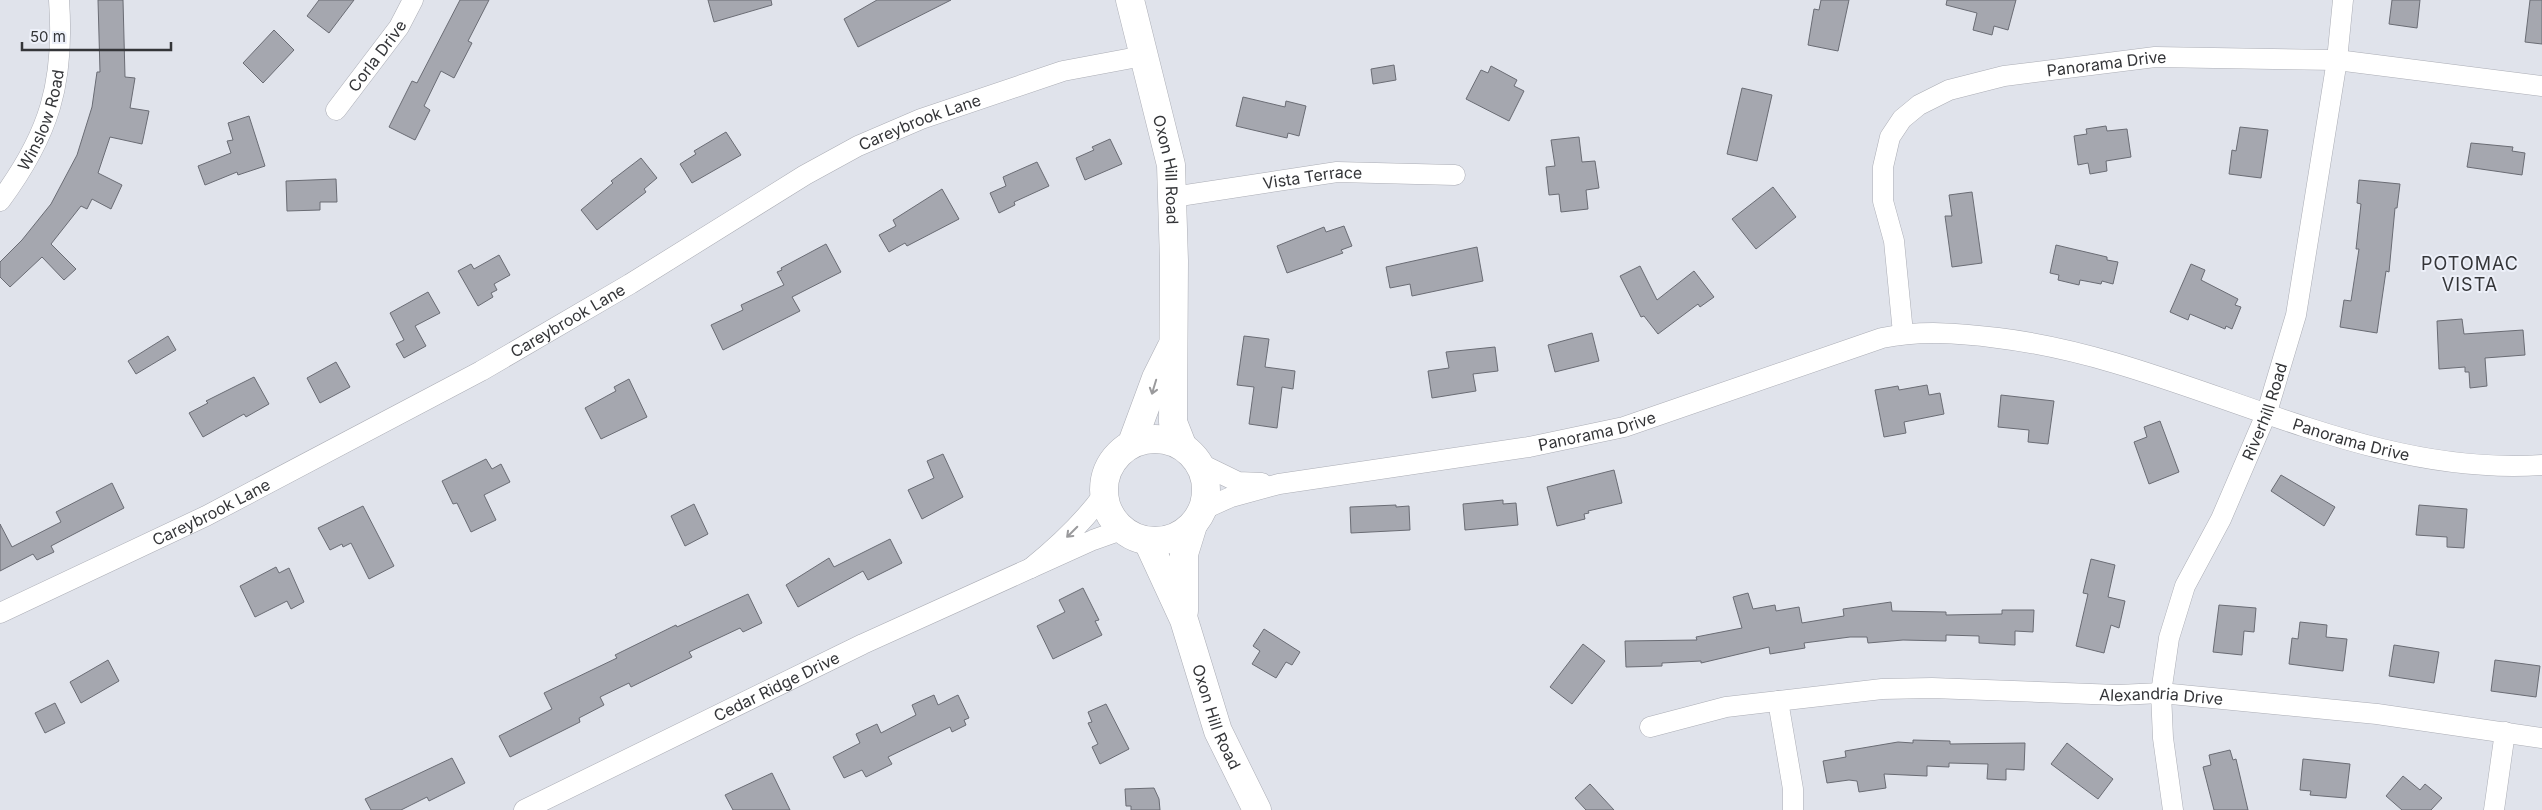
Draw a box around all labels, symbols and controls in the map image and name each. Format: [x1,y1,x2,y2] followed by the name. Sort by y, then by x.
[344,17,411,96] street label: Corla Drive
[22,20,171,52] scale bar
[30,27,66,46] text: 50 m
[2045,47,2167,81] street label: Panorama Drive
[13,68,68,174] street label: Winslow Road
[856,90,983,155] street label: Careybrook Lane
[1149,113,1183,225] street label: Oxon Hill Road
[1261,162,1363,193] street label: Vista Terrace
[2421,253,2519,295] district label: POTOMAC VISTA
[507,279,629,362] street label: Careybrook Lane
[2237,360,2291,463] street label: Riverhill Road
[1148,379,1158,395] one-way arrow
[1536,407,1658,455] street label: Panorama Drive
[2290,414,2411,465] street label: Panorama Drive
[149,474,273,550] street label: Careybrook Lane
[1066,526,1078,538] one-way arrow
[710,647,843,726] street label: Cedar Ridge Drive
[1188,662,1245,773] street label: Oxon Hill Road
[2099,683,2224,709] street label: Alexandria Drive

